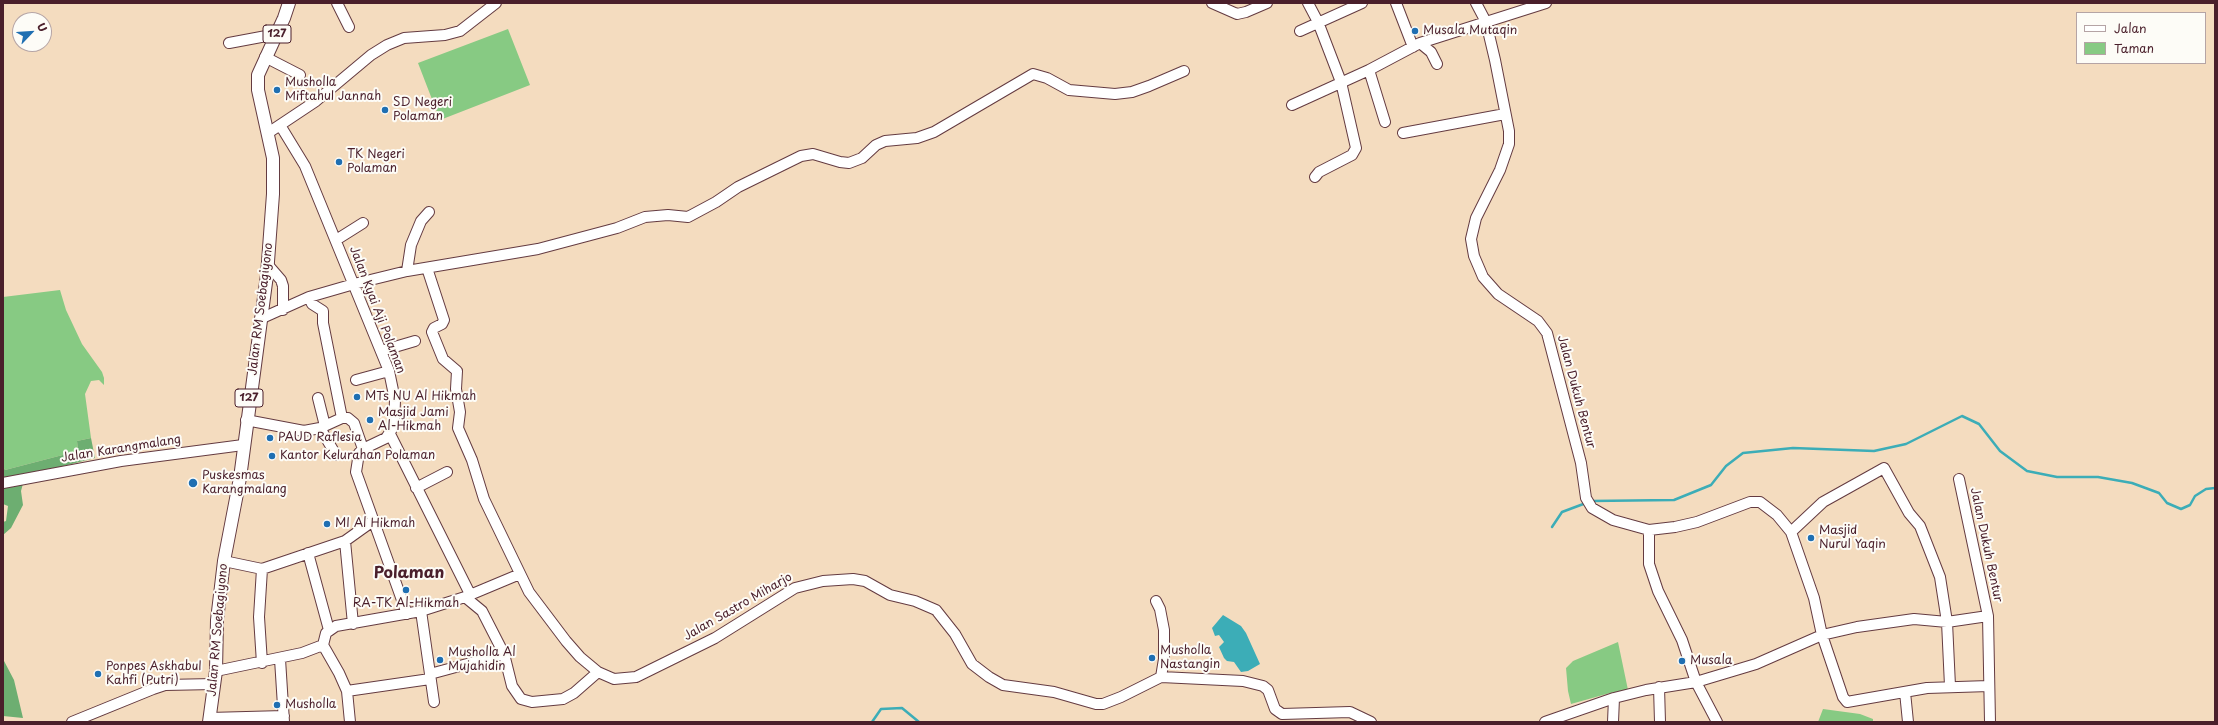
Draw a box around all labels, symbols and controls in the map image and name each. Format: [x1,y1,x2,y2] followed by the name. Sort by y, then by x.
[12,12,52,52] north arrow
[2076,12,2206,64] legend
[2114,19,2147,37] text: Jalan
[33,20,52,35] text: U
[1423,24,1517,38] place label: Musala Mutaqin
[263,25,291,43] road number: 127
[1410,26,1420,36] marker: Musala Mutaqin
[2114,39,2154,57] text: Taman
[285,76,381,104] place label: Musholla Miftahul Jannah
[272,85,282,95] marker: Musholla Miftahul Jannah
[393,96,452,124] place label: SD Negeri Polaman
[380,105,390,115] marker: SD Negeri Polaman
[347,148,405,176] place label: TK Negeri Polaman
[334,157,344,167] marker: TK Negeri Polaman
[246,242,276,376] street label: Jalan RM Soebagiyono
[346,244,408,376] street label: Jalan Kyai Aji Polaman
[1554,334,1598,450] street label: Jalan Dukuh Bentur
[235,389,263,407] road number: 127
[365,390,476,404] place label: MTs NU Al Hikmah
[352,392,362,402] marker: MTs NU Al Hikmah
[378,406,449,434] place label: Masjid Jami Al-Hikmah
[365,415,375,425] marker: Masjid Jami Al-Hikmah
[278,431,362,445] place label: PAUD Raflesia
[60,432,182,466] street label: Jalan Karangmalang
[265,433,275,443] marker: PAUD Raflesia
[280,449,435,463] place label: Kantor Kelurahan Polaman
[267,451,277,461] marker: Kantor Kelurahan Polaman
[202,469,287,497] place label: Puskesmas Karangmalang
[187,477,199,489] marker: Puskesmas Karangmalang
[1967,486,2005,604] street label: Jalan Dukuh Bentur
[335,517,415,531] place label: MI Al Hikmah
[322,519,332,529] marker: MI Al Hikmah
[1819,524,1886,552] place label: Masjid Nurul Yaqin
[1806,533,1816,543] marker: Masjid Nurul Yaqin
[205,563,231,697] street label: Jalan RM Soebagiyono
[374,564,444,584] district label: Polaman
[681,570,795,644] street label: Jalan Sastro Miharjo
[401,585,411,595] marker: RA-TK Al-Hikmah
[353,597,459,611] place label: RA-TK Al-Hikmah
[1160,644,1220,672] place label: Musholla Nastangin
[448,646,516,674] place label: Musholla Al Mujahidin
[1147,653,1157,663] marker: Musholla Nastangin
[1690,654,1732,668] place label: Musala
[435,655,445,665] marker: Musholla Al Mujahidin
[1677,656,1687,666] marker: Musala
[106,660,202,688] place label: Ponpes Askhabul Kahfi (Putri)
[93,669,103,679] marker: Ponpes Askhabul Kahfi (Putri)
[285,698,336,712] place label: Musholla
[272,700,282,710] marker: Musholla

